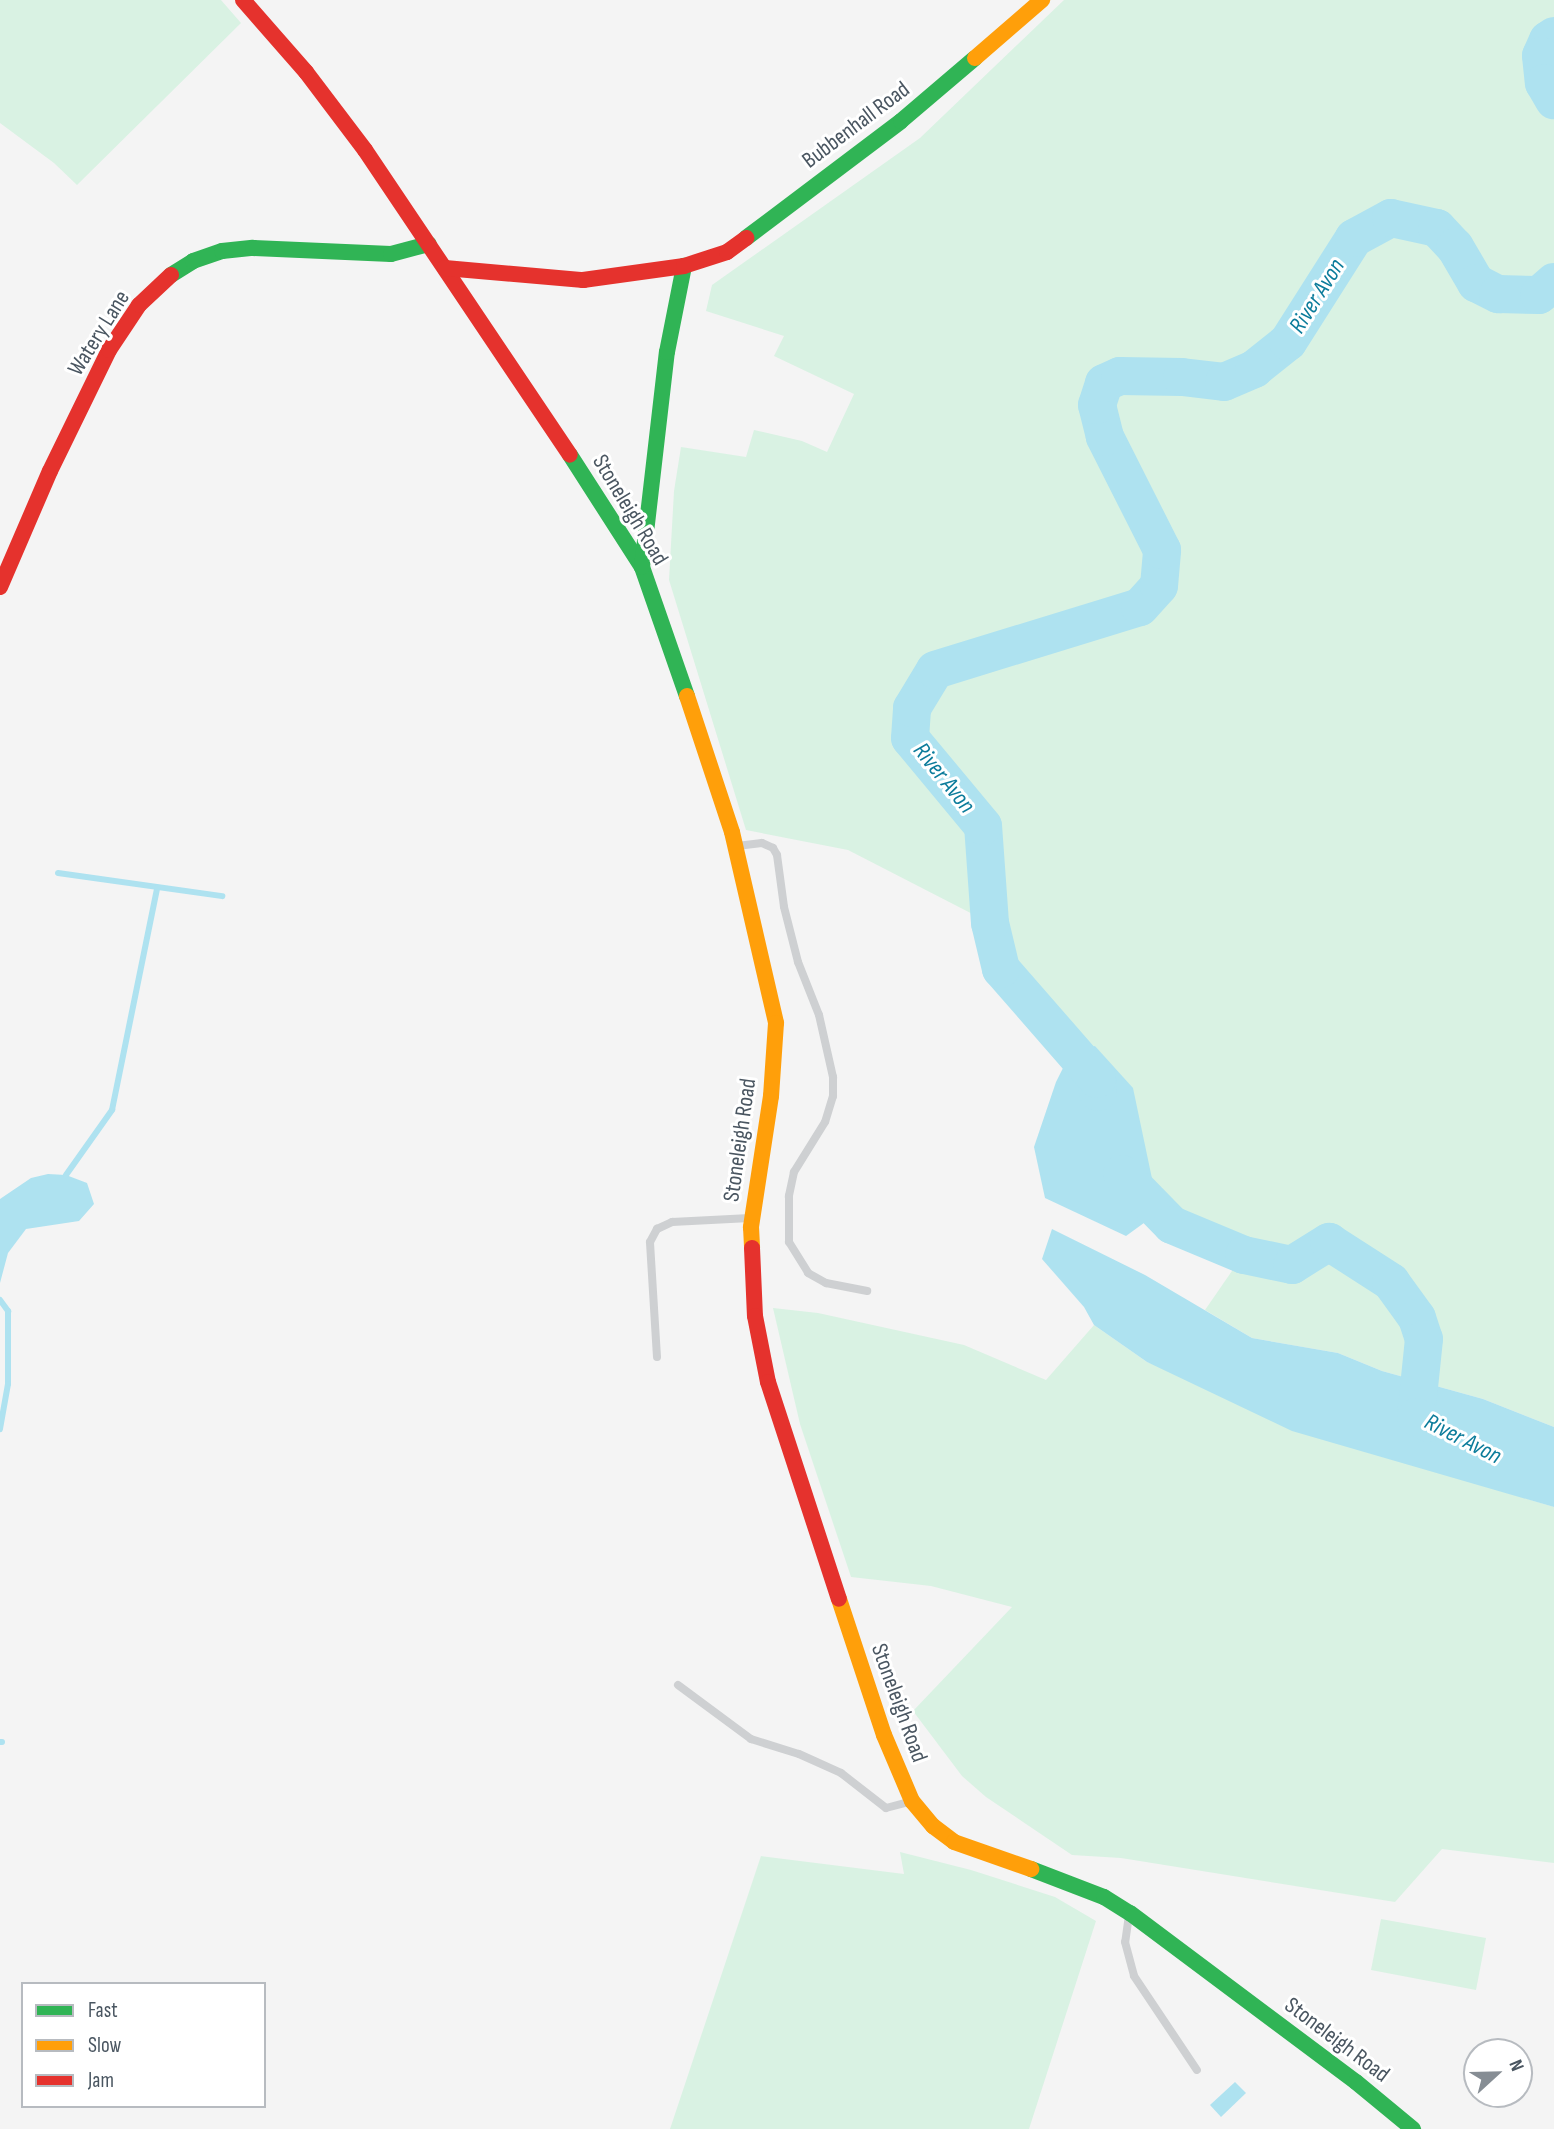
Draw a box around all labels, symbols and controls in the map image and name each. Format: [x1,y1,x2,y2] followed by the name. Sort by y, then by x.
[797,76,915,174] street label: Bubbenhall Road
[1283,253,1351,339] water label: River Avon
[62,285,136,381] street label: Watery Lane
[586,450,674,570] street label: Stoneleigh Road
[907,737,981,819] water label: River Avon
[718,1077,762,1203] street label: Stoneleigh Road
[1420,1407,1506,1471] water label: River Avon
[865,1640,933,1766] street label: Stoneleigh Road
[21,1982,266,2108] legend
[1279,1992,1395,2088] street label: Stoneleigh Road
[88,1998,118,2023] text: Fast
[88,2033,121,2058] text: Slow
[1463,2038,1533,2108] north arrow
[1504,2057,1529,2075] text: N
[88,2068,114,2093] text: Jam

